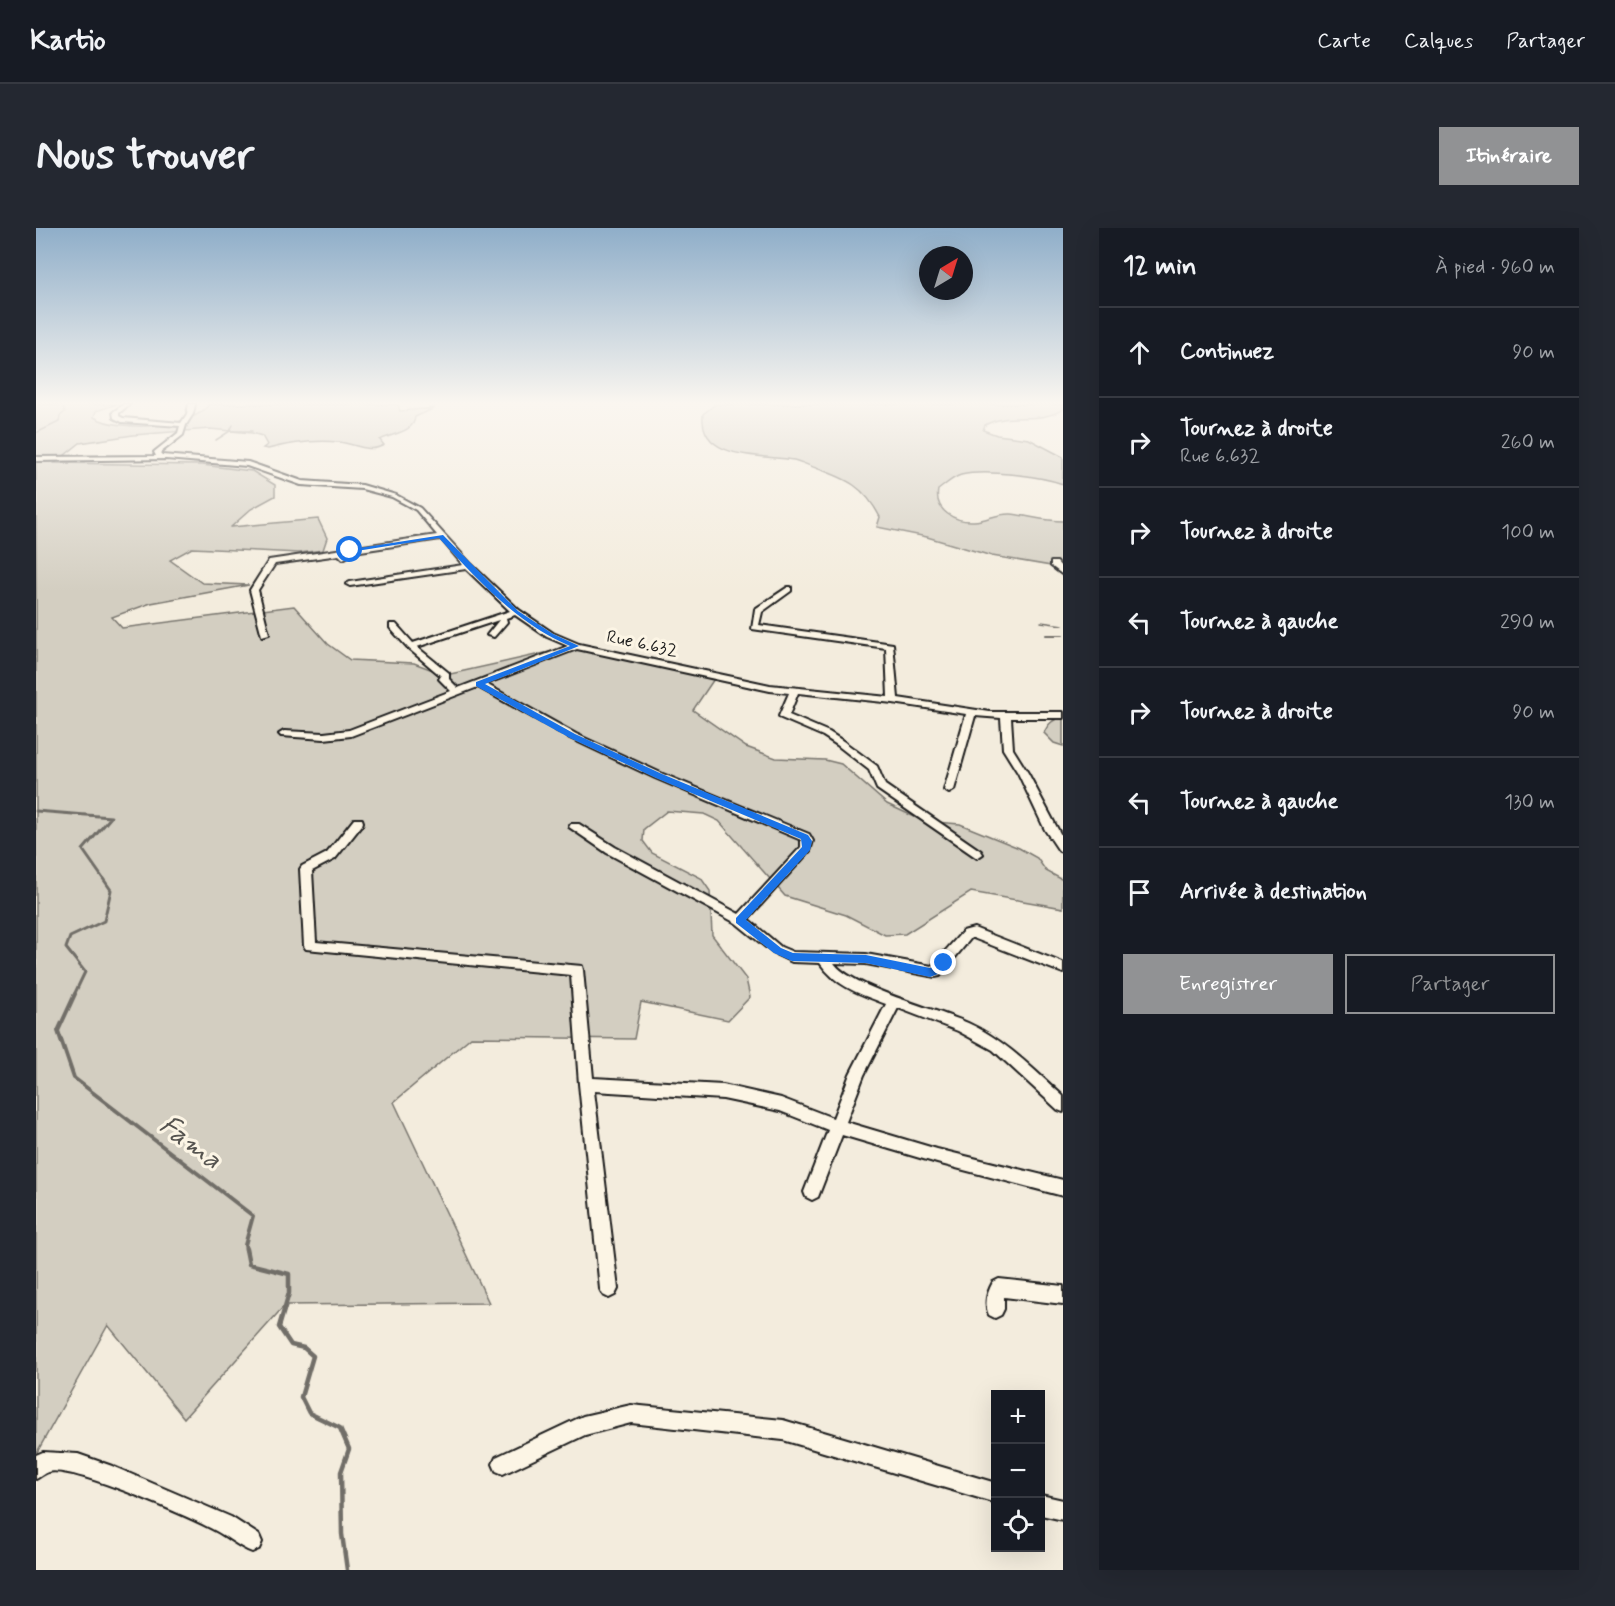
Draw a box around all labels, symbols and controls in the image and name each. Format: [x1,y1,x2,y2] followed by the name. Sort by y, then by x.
[30,23,106,60] text: Kartio
[1317,27,1371,55] text: Carte
[1404,27,1473,55] text: Calques
[1506,27,1585,55] text: Partager
[1439,127,1579,185] button: Itinéraire
[36,129,254,184] text: Nous trouver
[919,246,973,300] north arrow
[1123,250,1197,284] text: 12 min
[1435,254,1555,281] text: À pied · 960 m
[1123,336,1156,369] icon: ahead
[1180,338,1274,366] text: Continuez
[1512,339,1555,366] text: 90 m
[1180,415,1333,443] text: Tournez à droite
[1123,426,1156,459] icon: right
[1501,429,1555,456] text: 260 m
[1180,443,1260,470] text: Rue 6.632
[1123,516,1156,549] icon: right
[1180,518,1333,546] text: Tournez à droite
[1501,519,1555,546] text: 100 m
[336,536,362,562] route start
[1123,606,1156,639] icon: left
[1180,608,1338,636] text: Tournez à gauche
[1500,609,1555,636] text: 290 m
[604,625,680,663] street label: Rue 6.632
[1123,696,1156,729] icon: right
[1180,698,1333,726] text: Tournez à droite
[1512,699,1555,726] text: 90 m
[1123,786,1156,819] icon: left
[1180,788,1338,816] text: Tournez à gauche
[1504,789,1555,816] text: 130 m
[1123,876,1156,909] icon: arrive
[1180,878,1367,906] text: Arrivée à destination
[930,949,956,975] route end
[1123,954,1333,1014] button: Enregistrer
[1345,954,1555,1014] button: Partager
[151,1108,229,1179] water label: Fama
[991,1390,1045,1552] map controls
[991,1390,1045,1444] button: +
[991,1444,1045,1498] button: −
[991,1498,1045,1552] button: locate

